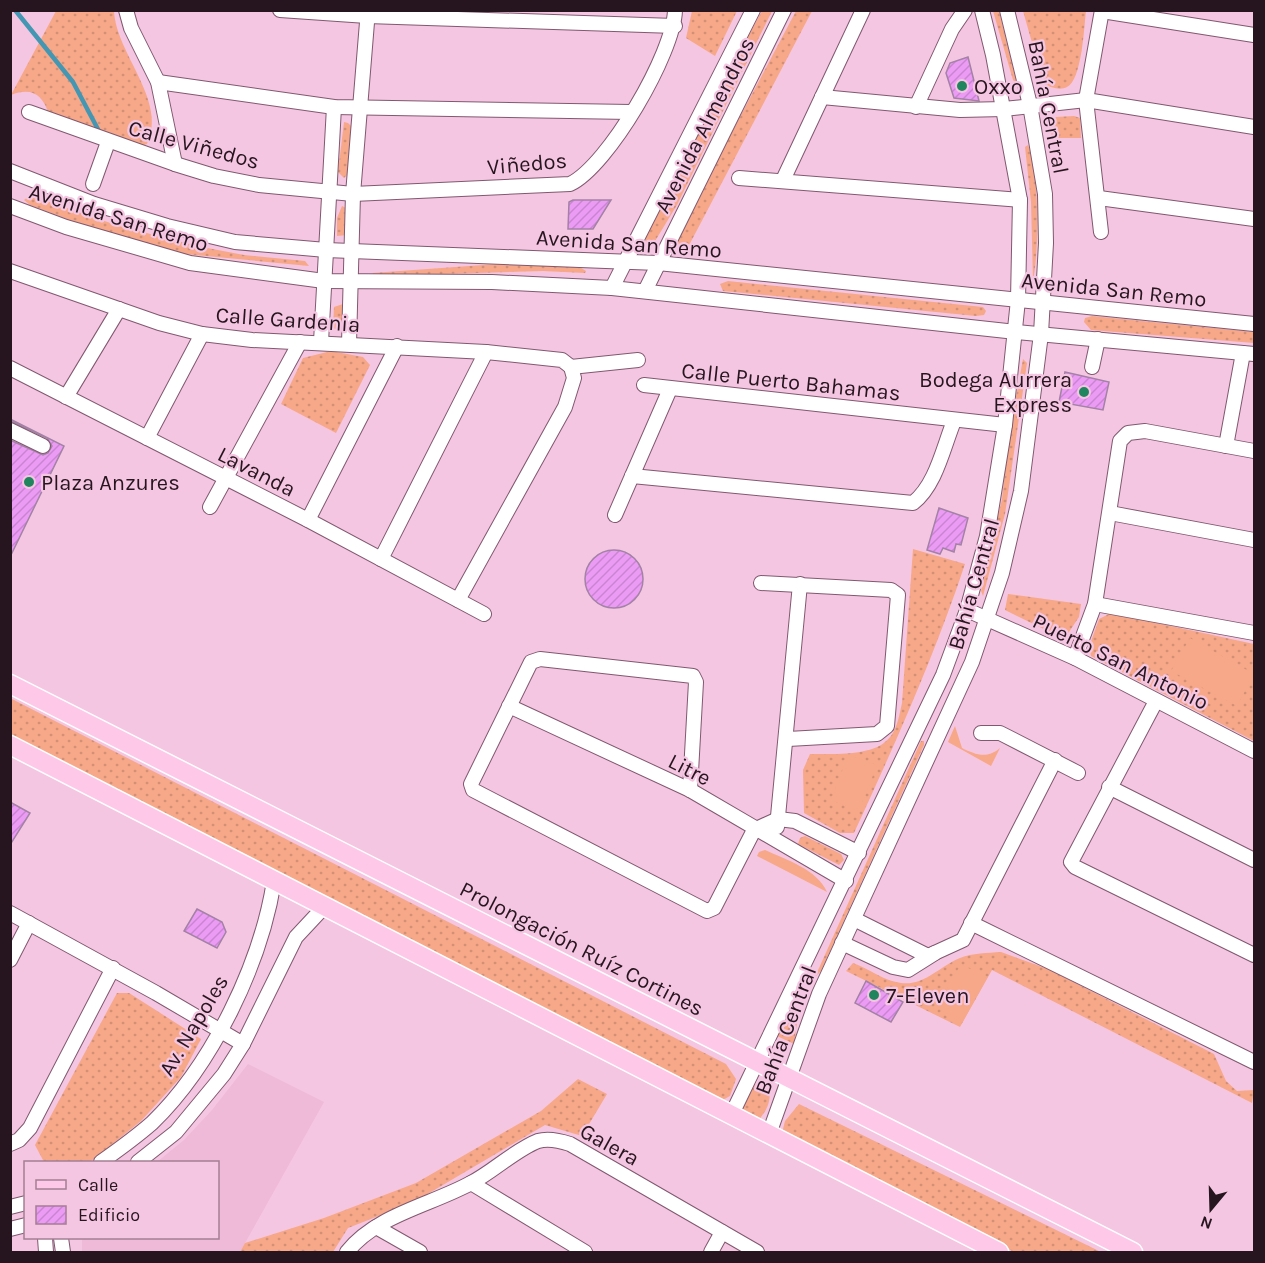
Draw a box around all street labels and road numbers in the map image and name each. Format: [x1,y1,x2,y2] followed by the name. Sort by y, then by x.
[649,33,760,217] street label: Avenida Almendros
[1022,38,1074,176] street label: Bahía Central
[125,115,262,175] street label: Calle Viñedos
[486,148,568,180] street label: Viñedos
[26,178,211,258] street label: Avenida San Remo
[535,225,723,263] street label: Avenida San Remo
[1020,267,1208,313] street label: Avenida San Remo
[215,302,361,338] street label: Calle Gardenia
[680,358,902,406] street label: Calle Puerto Bahamas
[213,441,300,503] street label: Lavanda
[943,516,1005,653] street label: Bahía Central
[1028,608,1213,716] street label: Puerto San Antonio
[664,748,715,792] street label: Litre
[455,876,708,1022] street label: Prolongación Ruíz Cortines
[750,962,822,1098] street label: Bahía Central
[154,970,234,1081] street label: Av. Napoles
[575,1118,644,1172] street label: Galera

